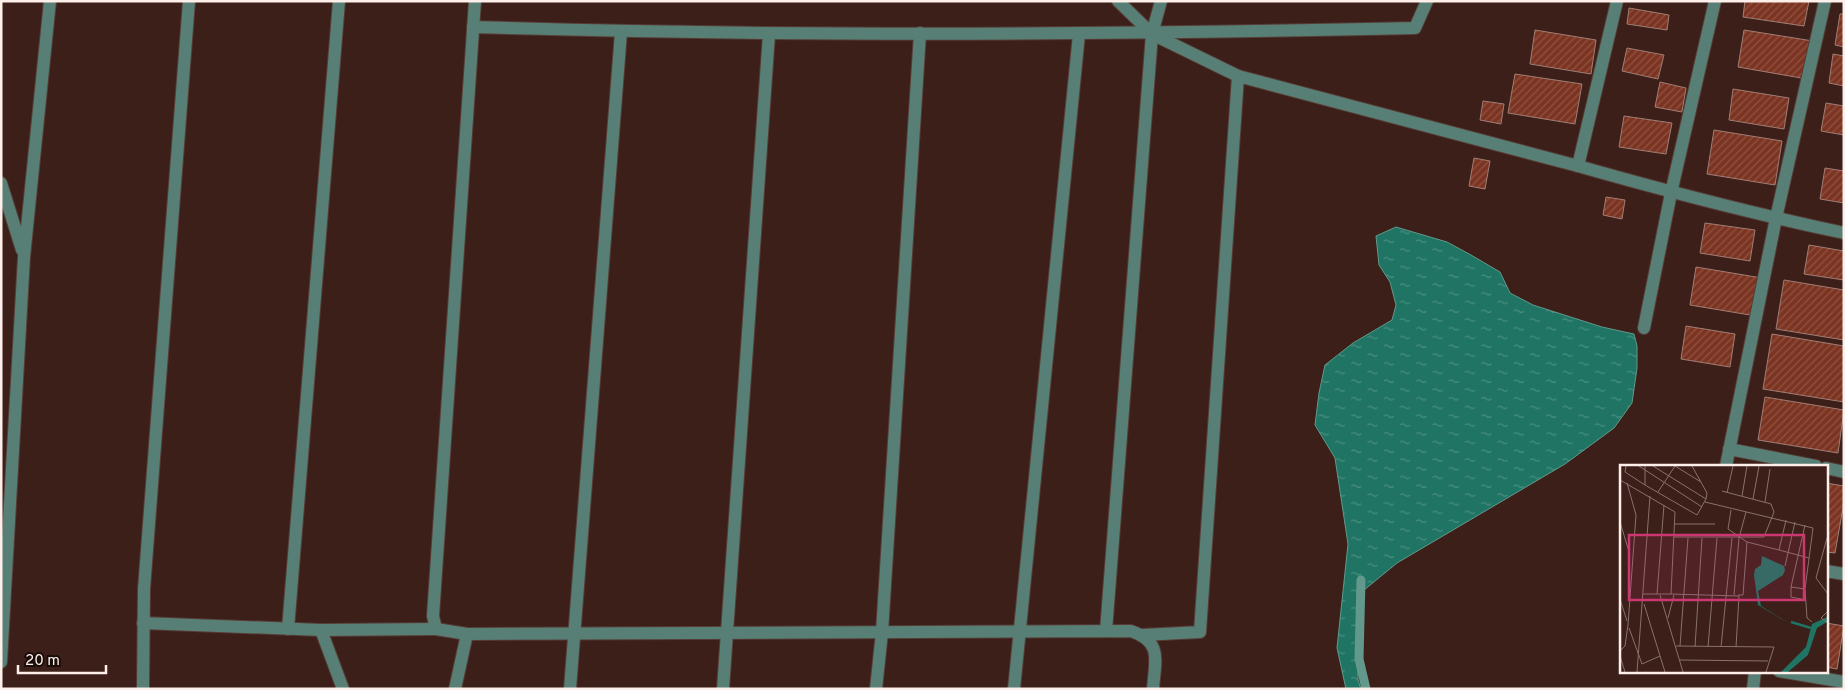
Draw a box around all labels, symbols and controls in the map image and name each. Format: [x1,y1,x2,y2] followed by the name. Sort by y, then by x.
[1620,465,1828,672] inset map
[18,642,105,674] scale bar
[25,652,60,671] text: 20 m

